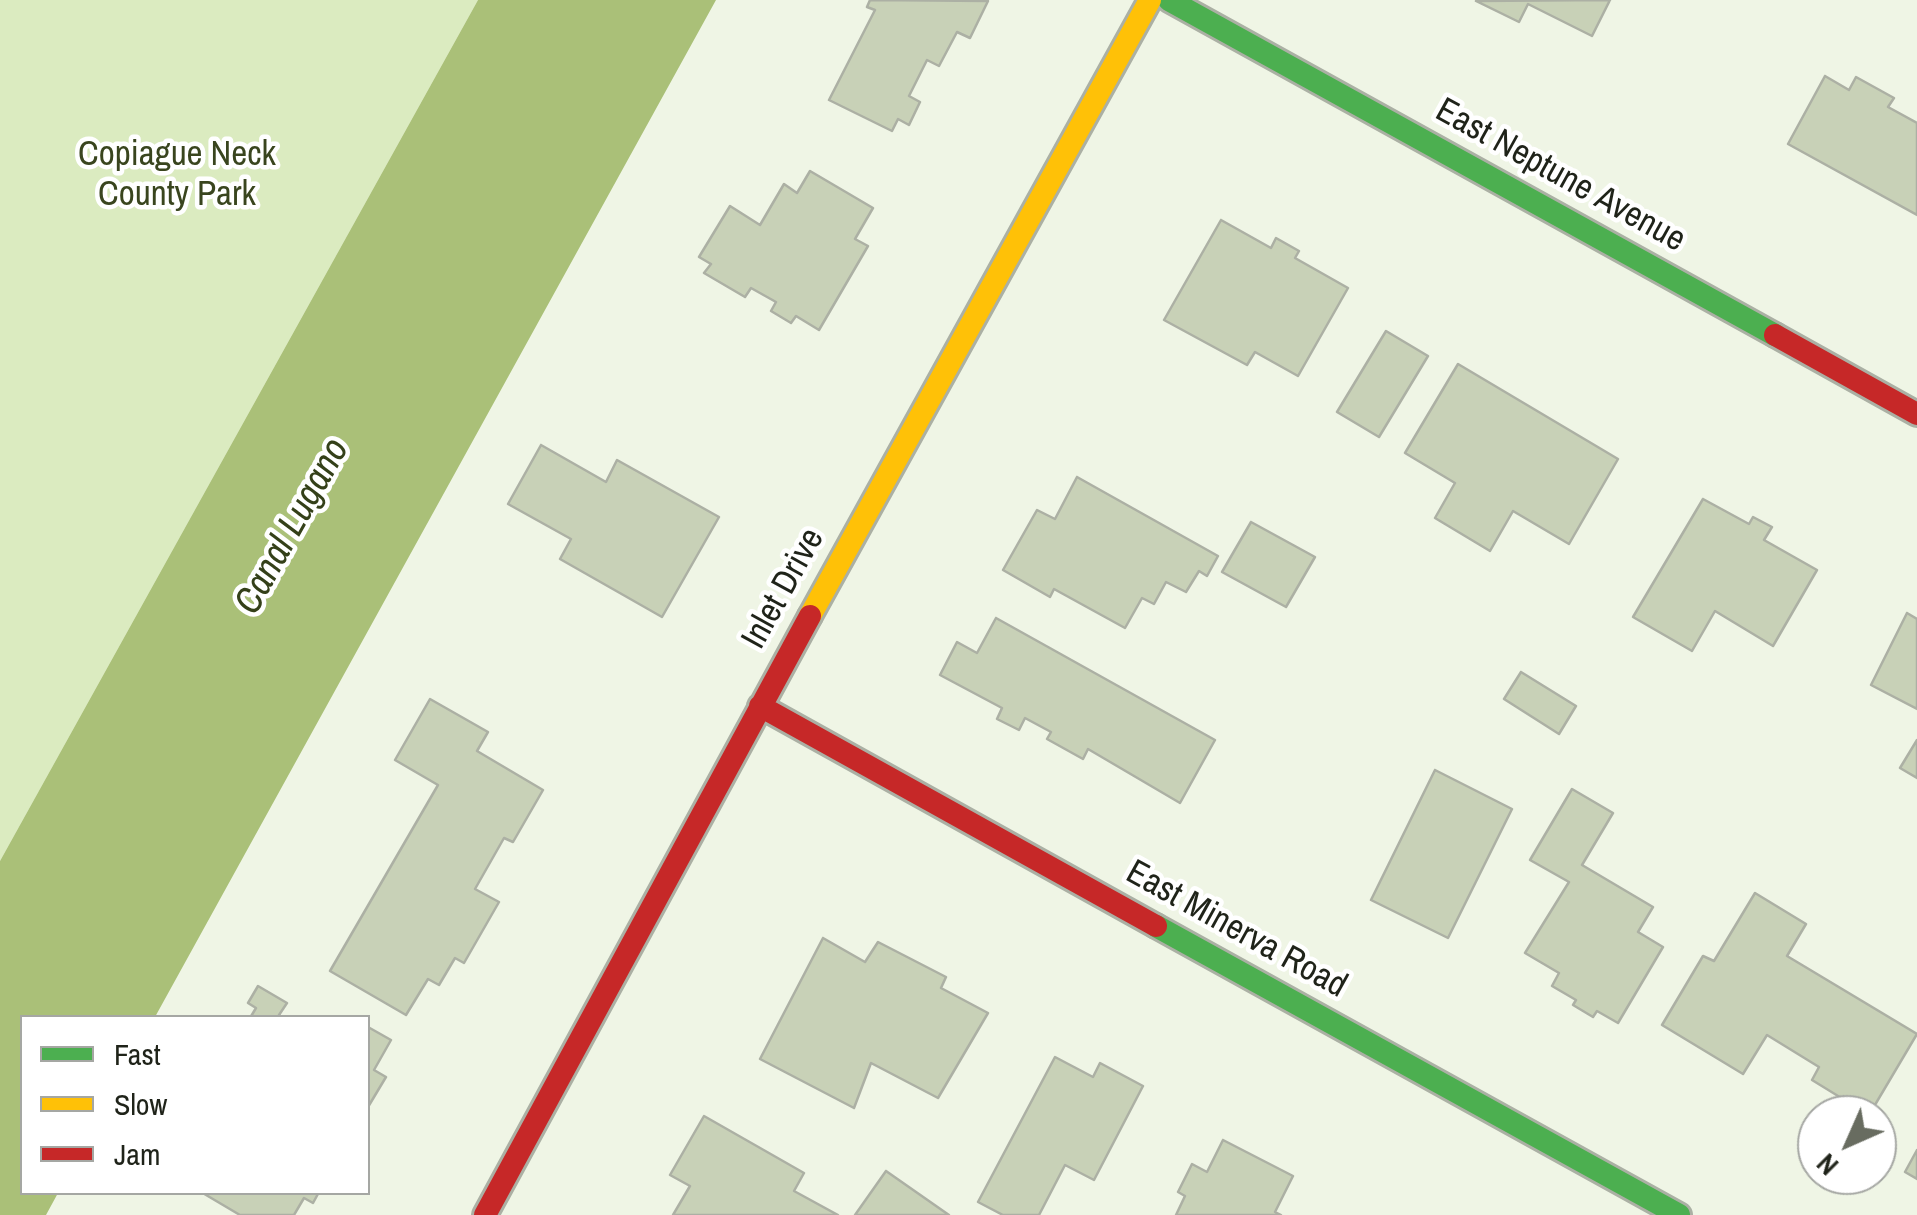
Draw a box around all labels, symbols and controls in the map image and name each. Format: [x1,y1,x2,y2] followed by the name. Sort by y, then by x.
[1428,90,1692,262] street label: East Neptune Avenue
[78,135,276,217] park label: Copiague Neck County Park
[226,431,360,623] water label: Canal Lugano
[734,522,834,656] street label: Inlet Drive
[1118,852,1354,1008] street label: East Minerva Road
[20,1015,370,1195] legend
[114,1034,161,1074] text: Fast
[114,1084,167,1124] text: Slow
[1797,1095,1897,1195] north arrow
[114,1134,160,1174] text: Jam
[1808,1146,1847,1184] text: N

